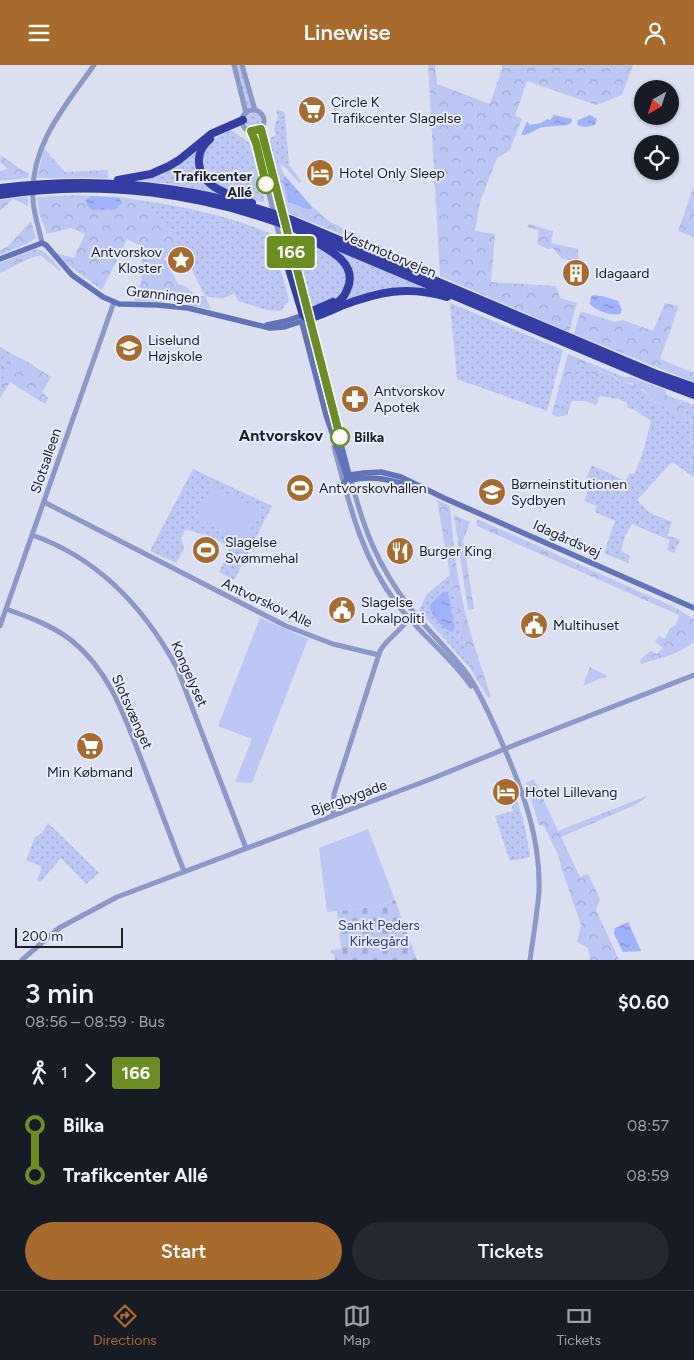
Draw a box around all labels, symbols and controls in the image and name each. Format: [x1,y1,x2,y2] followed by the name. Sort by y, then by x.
[25,19,53,47] icon: menu
[303,19,391,46] text: Linewise
[641,19,669,47] icon: person
[634,80,679,125] north arrow
[634,80,679,180] map controls
[331,94,461,127] place label: Circle K Trafikcenter Slagelse
[297,95,327,125] supermarket icon: Circle K Trafikcenter Slagelse
[634,135,679,180] button: locate
[305,158,335,188] hotel icon: Hotel Only Sleep
[339,165,445,182] place label: Hotel Only Sleep
[173,168,253,201] place label: Trafikcenter Allé
[256,174,276,194] marker: Trafikcenter Allé
[339,226,439,282] street label: Vestmotorvejen
[262,236,320,268] line badge: 166
[277,241,305,263] text: 166
[91,244,163,277] place label: Antvorskov Kloster
[166,245,196,275] place icon: Antvorskov Kloster
[561,258,591,288] building icon: Idagaard
[595,265,650,282] place label: Idagaard
[125,283,201,307] street label: Grønningen
[148,332,203,365] place label: Liselund Højskole
[114,333,144,363] school or university icon: Liselund Højskole
[374,383,446,416] place label: Antvorskov Apotek
[340,384,370,414] pharmacy icon: Antvorskov Apotek
[27,426,65,496] street label: Slotsalleen
[239,426,323,445] district label: Antvorskov
[330,427,350,447] marker: Bilka
[354,429,384,446] place label: Bilka
[285,473,315,503] sports icon: Antvorskovhallen
[511,476,627,509] place label: Børneinstitutionen Sydbyen
[477,477,507,507] school or university icon: Børneinstitutionen Sydbyen
[319,480,427,497] place label: Antvorskovhallen
[530,516,604,562] street label: Idagårdsvej
[225,534,298,567] place label: Slagelse Svømmehal
[191,535,221,565] sports icon: Slagelse Svømmehal
[385,536,415,566] restaurant icon: Burger King
[419,543,492,560] place label: Burger King
[219,575,315,631] street label: Antvorskov Alle
[361,594,425,627] place label: Slagelse Lokalpoliti
[327,595,357,625] public building icon: Slagelse Lokalpoliti
[519,610,549,640] public building icon: Multihuset
[553,617,619,634] place label: Multihuset
[167,639,211,709] street label: Kongelyset
[108,672,156,752] street label: Slotsvænget
[75,731,105,761] supermarket icon: Min Købmand
[47,764,133,781] place label: Min Købmand
[309,776,390,820] street label: Bjergbygade
[491,777,521,807] hotel icon: Hotel Lillevang
[525,784,618,801] place label: Hotel Lillevang
[338,917,420,950] park label: Sankt Peders Kirkegård
[15,925,122,948] scale bar
[22,928,63,945] text: 200 m
[25,976,94,1010] text: 3 min
[618,991,669,1014] text: $0.60
[25,1012,165,1031] text: 08:56 – 08:59 · Bus
[25,1059,53,1087] icon: walk
[76,1059,104,1087] icon: forward
[122,1062,150,1084] text: 166
[61,1063,68,1082] text: 1
[63,1114,104,1137] text: Bilka
[627,1116,669,1135] text: 08:57
[63,1164,208,1187] text: Trafikcenter Allé
[627,1166,669,1185] text: 08:59
[25,1222,342,1280] button: Start
[352,1222,669,1280] button: Tickets
[93,1302,157,1349] tab: Directions
[343,1302,371,1349] tab: Map
[556,1302,601,1349] tab: Tickets

